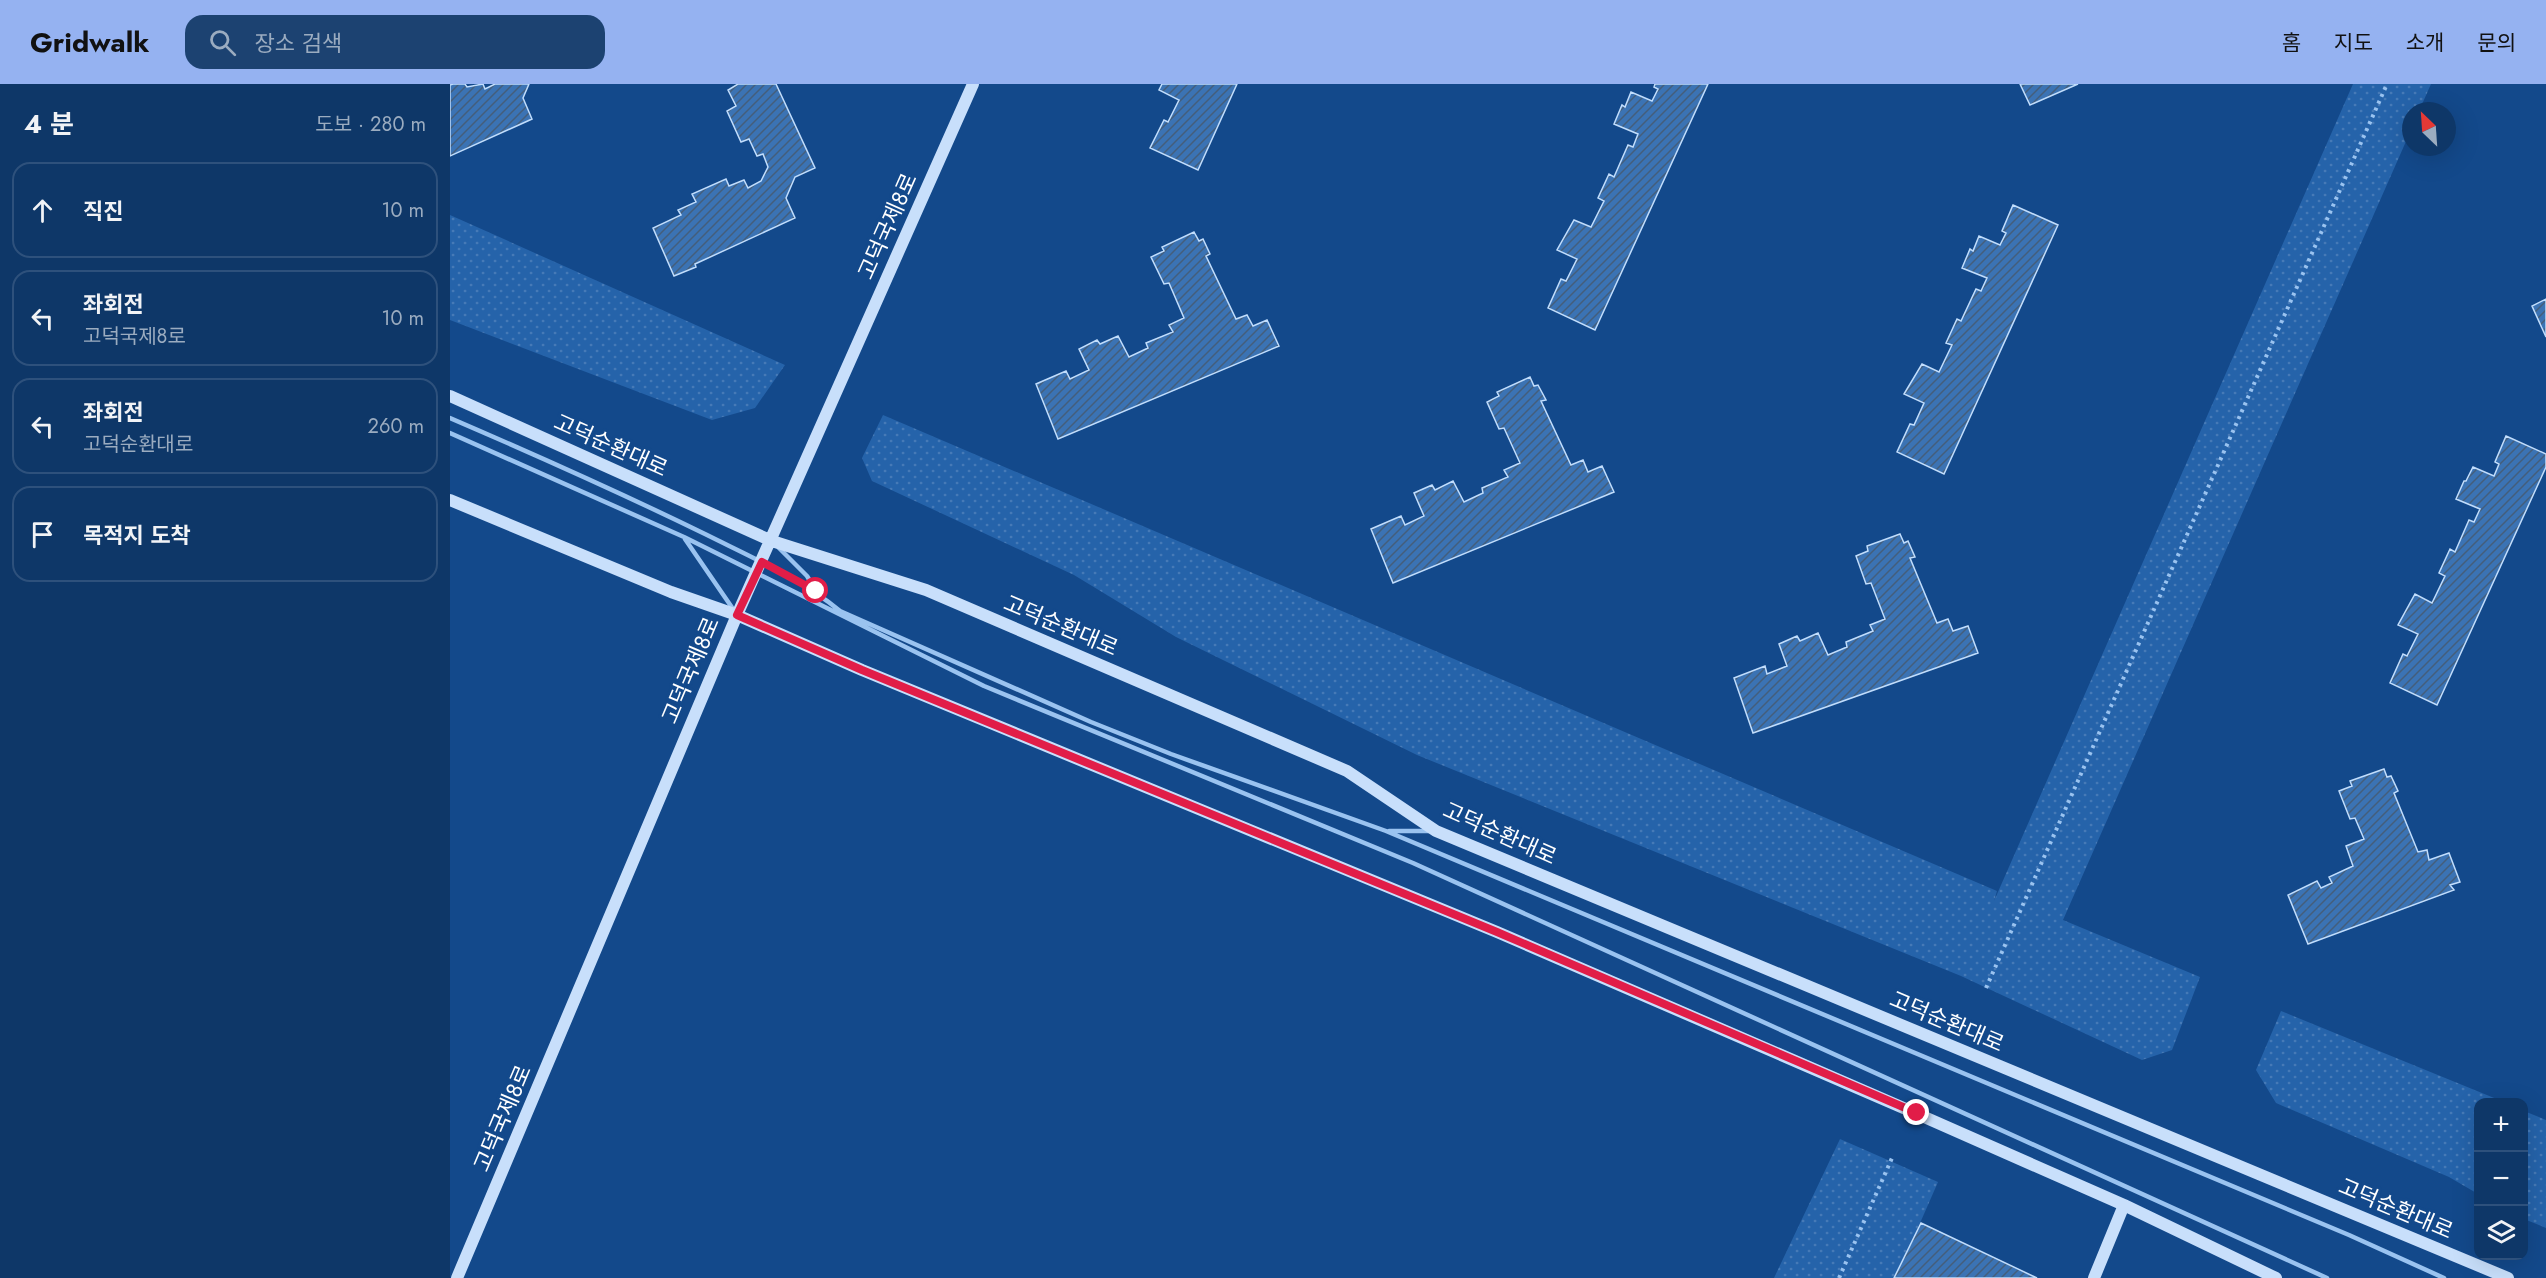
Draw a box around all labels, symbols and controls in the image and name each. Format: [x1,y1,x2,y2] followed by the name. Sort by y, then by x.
[185,15,605,69] search box
[30,22,149,63] text: Gridwalk
[206,26,239,59] icon: search
[254,27,342,59] text: 장소 검색
[2282,28,2301,58] text: 홈
[2334,28,2373,58] text: 지도
[2406,28,2444,58] text: 소개
[2477,28,2516,58] text: 문의
[2402,102,2456,156] north arrow
[24,105,74,143] text: 4 분
[315,110,426,139] text: 도보 · 280 m
[849,168,925,284] street label: 고덕국제8로
[26,194,59,227] icon: ahead
[83,195,123,227] text: 직진
[381,196,424,225] text: 10 m
[83,288,144,320] text: 좌회전
[26,302,59,335] icon: left
[381,304,424,333] text: 10 m
[83,322,186,351] text: 고덕국제8로
[83,396,144,428] text: 좌회전
[549,406,673,484] street label: 고덕순환대로
[26,410,59,443] icon: left
[368,412,424,441] text: 260 m
[83,430,193,459] text: 고덕순환대로
[26,518,59,551] icon: arrive
[83,519,191,551] text: 목적지 도착
[802,577,828,603] route start
[999,587,1123,663] street label: 고덕순환대로
[653,612,727,728] street label: 고덕국제8로
[1438,794,1562,872] street label: 고덕순환대로
[1885,983,2009,1059] street label: 고덕순환대로
[465,1060,539,1176] street label: 고덕국제8로
[2474,1098,2528,1260] map controls
[2474,1098,2528,1152] button: +
[1903,1099,1929,1125] route end
[2474,1152,2528,1206] button: −
[2334,1170,2458,1246] street label: 고덕순환대로
[2474,1206,2528,1260] button: layers

